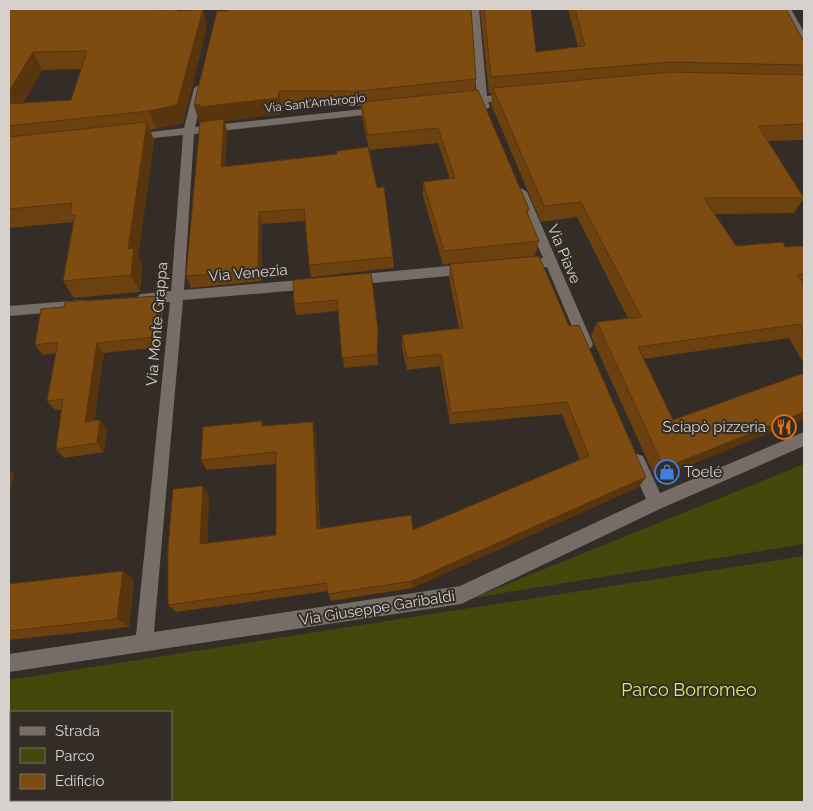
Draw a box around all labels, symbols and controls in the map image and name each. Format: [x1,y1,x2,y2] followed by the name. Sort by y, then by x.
[264,91,366,115] street label: Via Sant'Ambrogio
[543,222,585,286] street label: Via Piave
[143,261,171,387] street label: Via Monte Grappa
[208,261,288,285] street label: Via Venezia
[771,414,797,440] restaurant icon: Sciapò pizzeria
[663,418,766,436] place label: Sciapò pizzeria
[654,459,680,485] shop icon: Toelé
[684,463,722,481] place label: Toelé
[298,587,456,629] street label: Via Giuseppe Garibaldi
[621,679,757,700] park label: Parco Borromeo
[10,711,172,801] legend
[55,722,100,740] text: Strada
[55,747,95,765] text: Parco
[55,772,105,790] text: Edificio

